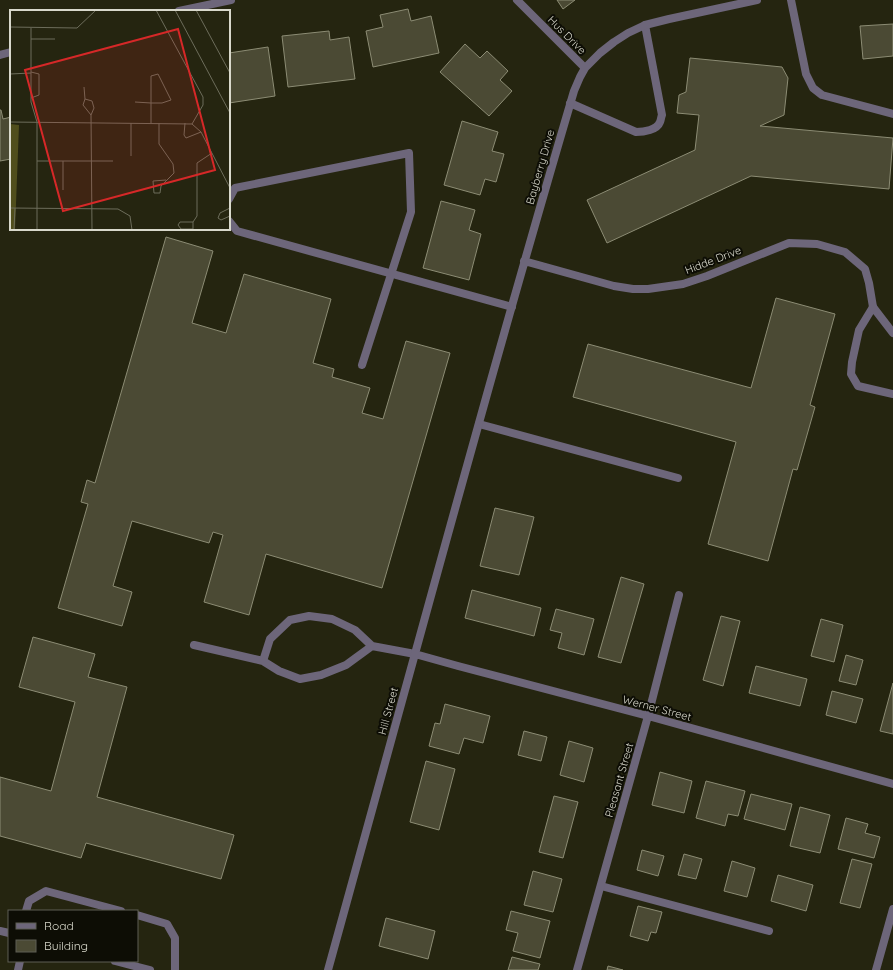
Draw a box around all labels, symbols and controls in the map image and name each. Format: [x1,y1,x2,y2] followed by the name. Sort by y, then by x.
[10,10,230,230] inset map
[545,13,589,57] street label: Hus Drive
[523,128,557,206] street label: Bayberry Drive
[683,243,743,277] street label: Hidde Drive
[375,686,401,736] street label: Hill Street
[621,692,693,724] street label: Werner Street
[602,741,636,819] street label: Pleasant Street
[8,910,138,962] legend
[44,918,74,933] text: Road
[44,938,88,953] text: Building

